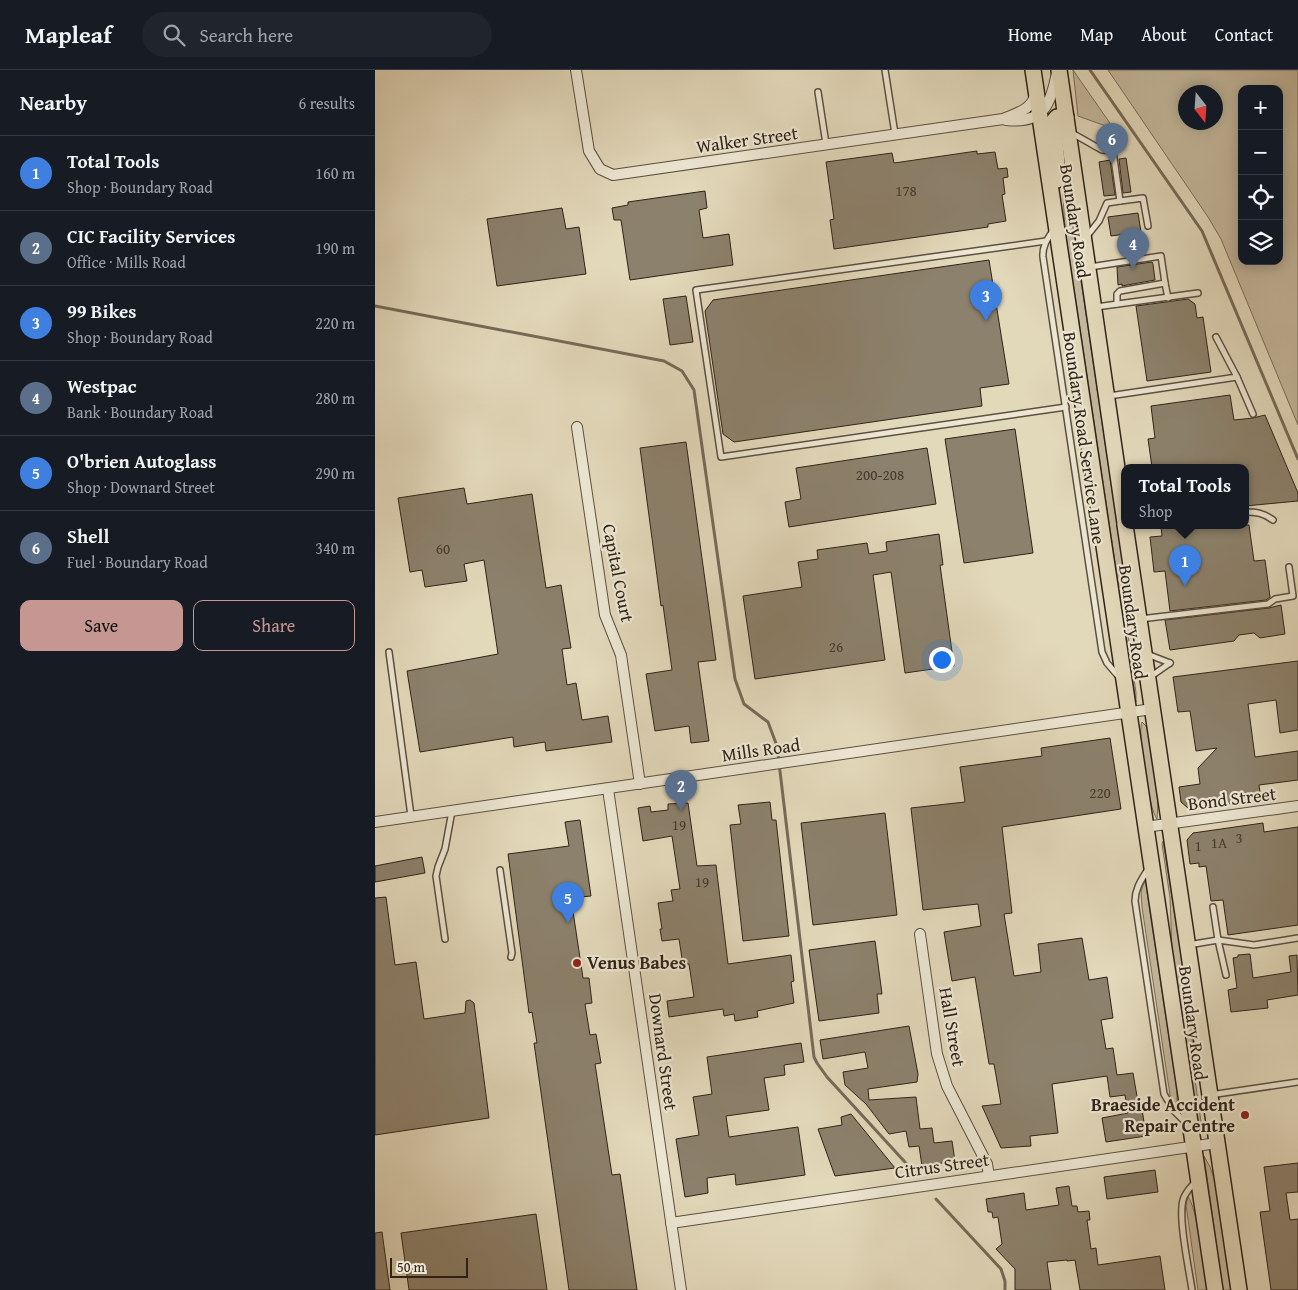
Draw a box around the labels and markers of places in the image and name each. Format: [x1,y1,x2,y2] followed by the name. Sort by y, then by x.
[1096,123,1128,164] pin: 6
[1117,228,1149,269] pin: 4
[970,280,1002,321] pin: 3
[1169,545,1201,586] pin: 1
[665,770,697,811] pin: 2
[552,882,584,923] pin: 5
[587,949,687,976] place label: Venus Babes
[571,957,583,969] marker: Venus Babes
[1091,1091,1235,1139] place label: Braeside Accident Repair Centre
[1239,1109,1251,1121] marker: Braeside Accident Repair Centre

